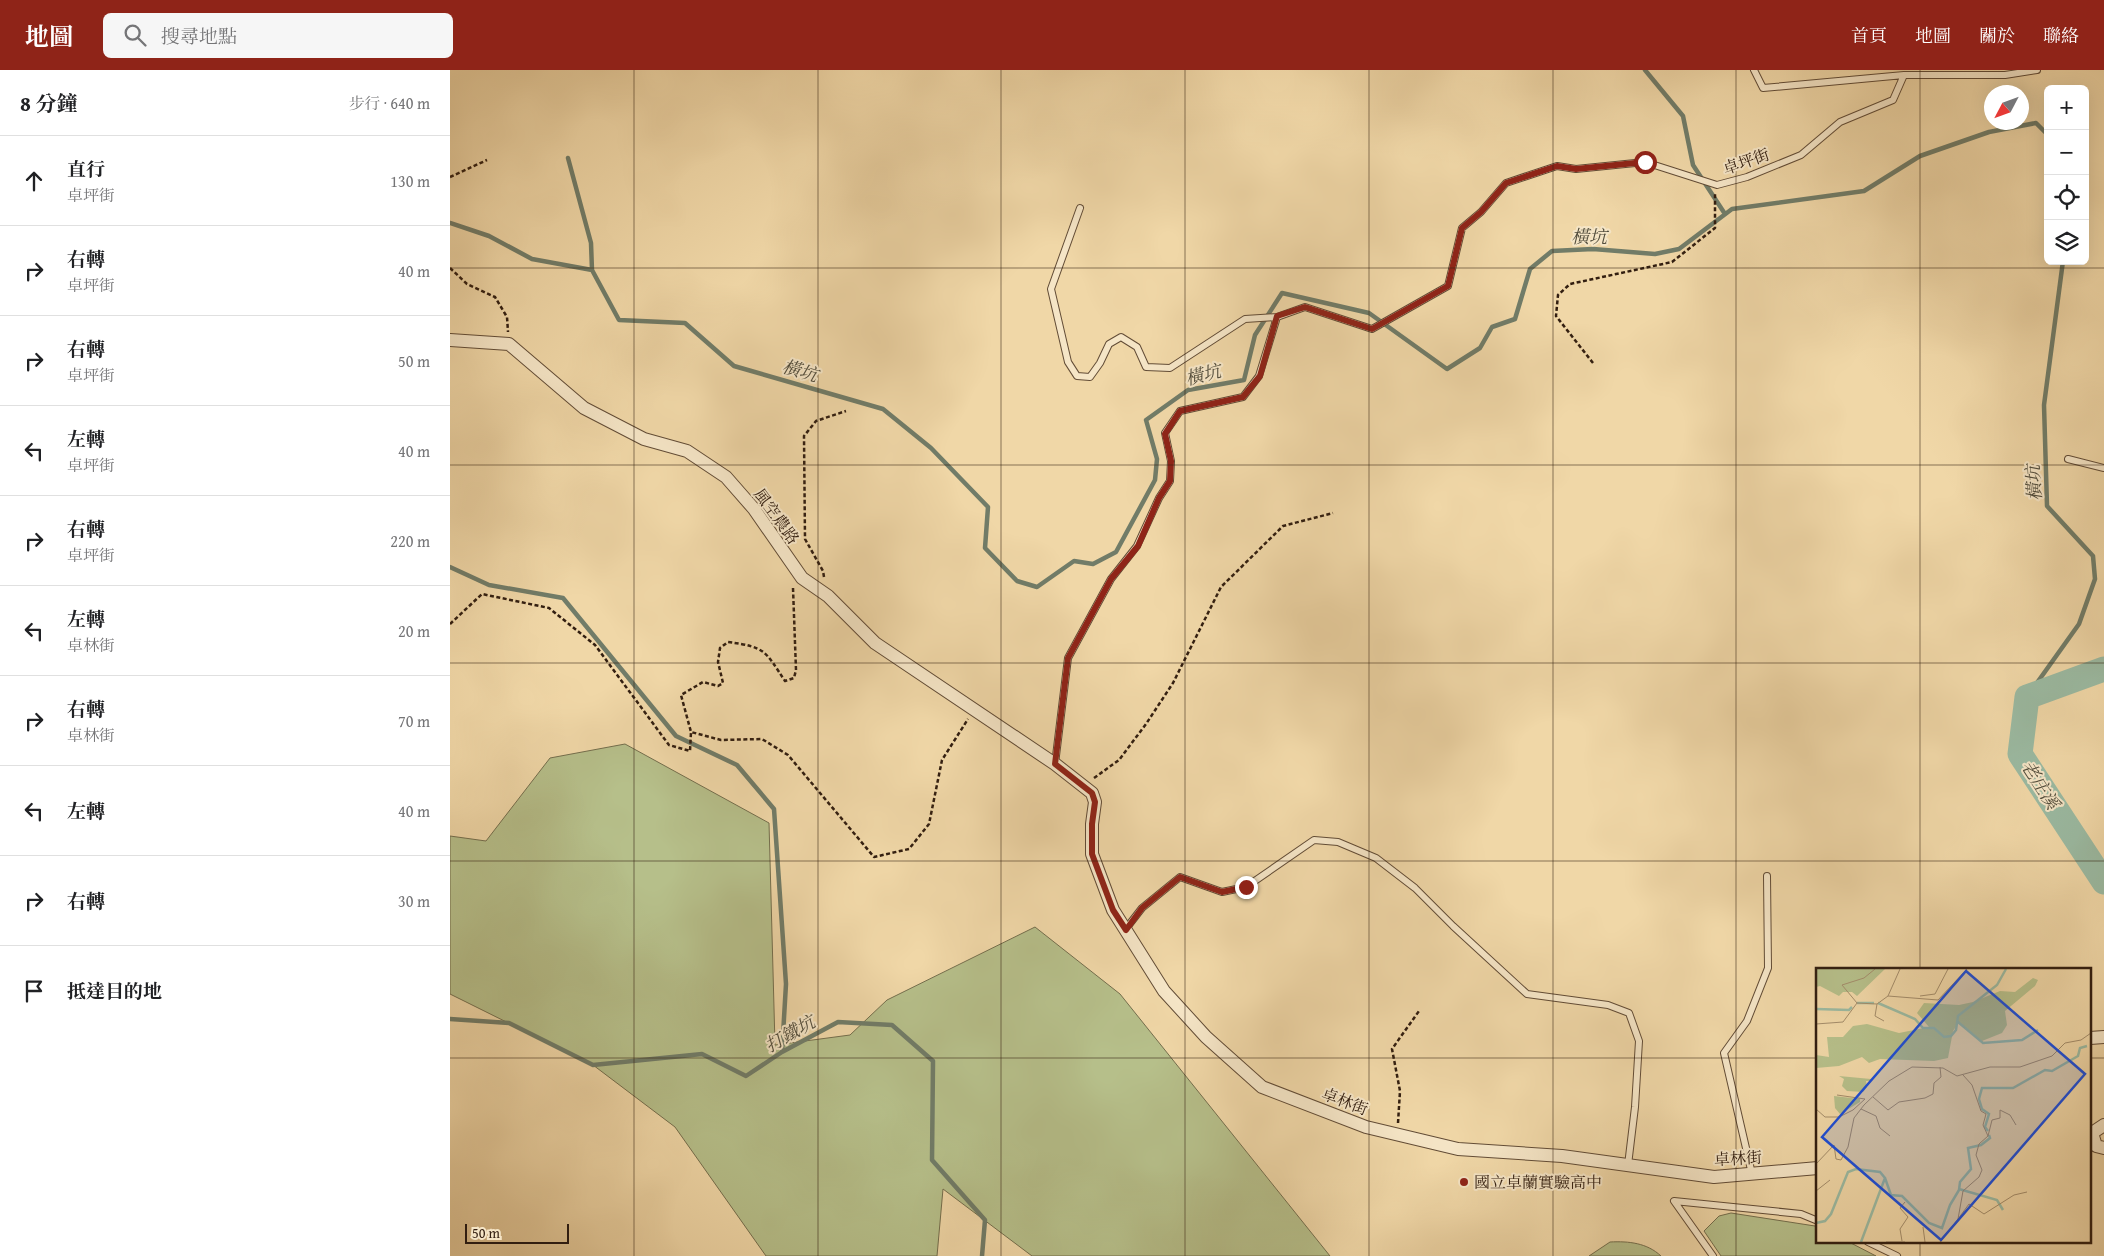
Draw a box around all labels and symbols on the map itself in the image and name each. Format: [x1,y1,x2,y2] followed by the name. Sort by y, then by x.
[1984,85,2029,130] north arrow
[1719,142,1773,180] street label: 卓坪街
[1634,151,1657,174] route start
[1571,223,1610,250] water label: 橫坑
[779,353,824,389] water label: 橫坑
[1182,356,1227,392] water label: 橫坑
[2019,461,2048,502] water label: 橫坑
[748,483,806,549] street label: 風空農路
[2014,755,2068,816] water label: 老庄溪
[1235,876,1258,899] route end
[1816,968,2092,1244] inset map
[760,1007,822,1059] water label: 打鐵坑
[1318,1081,1372,1121] street label: 卓林街
[1713,1145,1763,1171] street label: 卓林街
[1474,1170,1602,1194] place label: 國立卓蘭實驗高中
[1458,1176,1470,1188] marker: 國立卓蘭實驗高中
[465,1221,569,1244] scale bar

